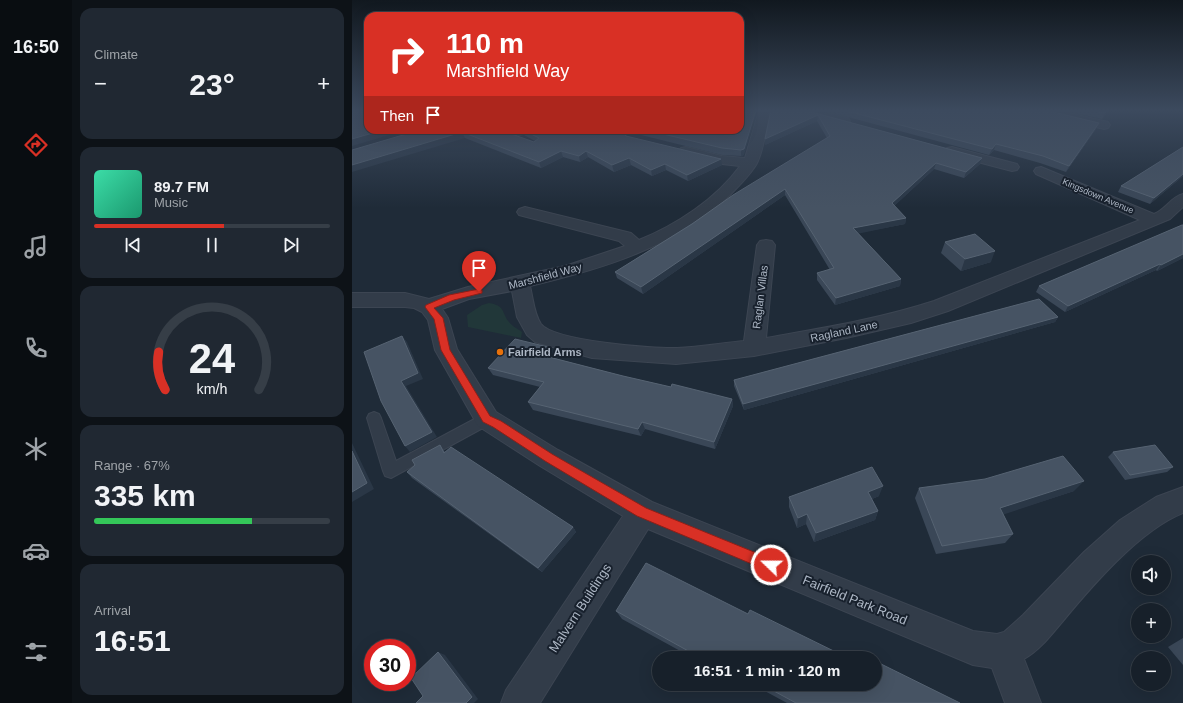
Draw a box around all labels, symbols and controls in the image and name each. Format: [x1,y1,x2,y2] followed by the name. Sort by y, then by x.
[380,28,432,80] icon: right
[446,28,524,59] text: 110 m
[13,37,59,57] text: 16:50
[94,47,138,62] text: Climate
[446,61,569,81] text: Marshfield Way
[189,68,235,101] text: 23°
[94,71,107,96] text: −
[317,71,330,96] text: +
[422,104,444,126] icon: arrive
[380,107,414,124] text: Then
[22,131,50,159] icon: directions
[1061,176,1135,216] street label: Kingsdown Avenue
[154,178,209,195] text: 89.7 FM
[154,195,188,210] text: Music
[22,233,50,261] icon: music
[122,234,144,256] icon: previous
[201,234,223,256] icon: pause
[280,234,302,256] icon: next
[462,251,496,292] pin
[468,257,490,279] icon: arrive
[507,260,583,292] street label: Marshfield Way
[750,264,770,330] street label: Raglan Villas
[809,318,879,344] street label: Ragland Lane
[22,334,50,362] icon: phone
[189,334,235,381] text: 24
[508,346,582,358] place label: Fairfield Arms
[495,347,505,357] marker: Fairfield Arms
[197,380,228,396] text: km/h
[22,435,50,463] icon: climate
[94,458,170,473] text: Range · 67%
[94,479,196,512] text: 335 km
[22,537,50,565] icon: car
[750,544,792,586] position arrow
[1131,555,1171,691] map controls
[1131,555,1171,595] button: sound
[546,560,615,655] street label: Malvern Buildings
[801,572,909,628] street label: Fairfield Park Road
[94,603,131,618] text: Arrival
[1131,603,1171,643] button: +
[94,624,171,657] text: 16:51
[22,638,50,666] icon: filters
[364,639,416,691] speed limit sign: 30
[1131,651,1171,691] button: −
[694,662,840,679] text: 16:51 · 1 min · 120 m

